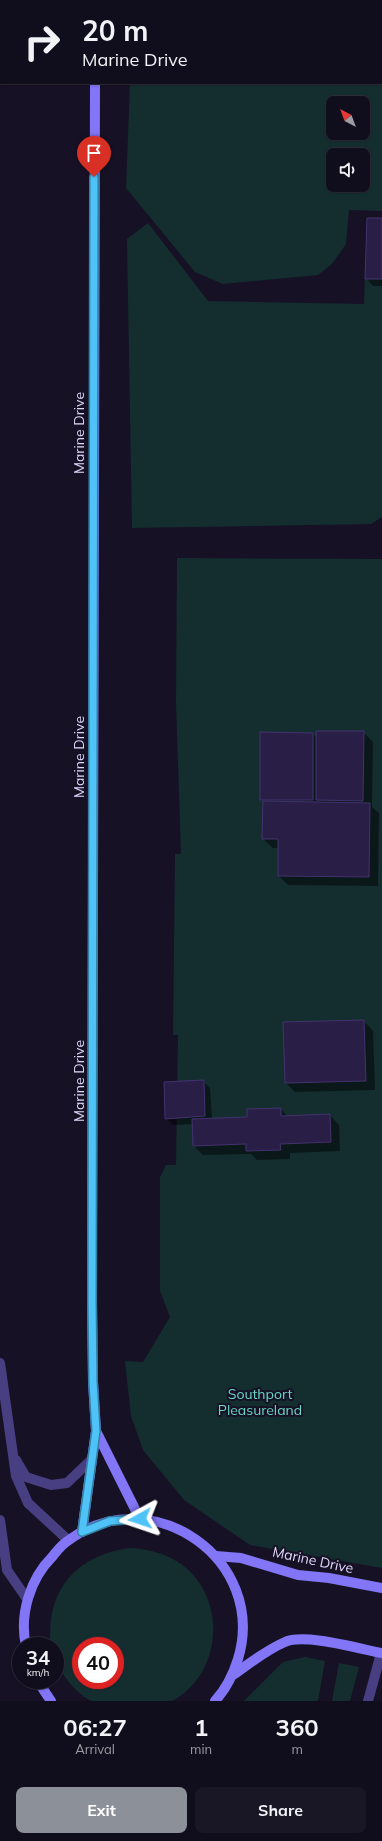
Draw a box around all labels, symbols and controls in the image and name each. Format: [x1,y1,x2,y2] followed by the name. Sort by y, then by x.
[82,13,148,48] text: 20 m
[16,16,68,68] icon: right
[82,48,188,71] text: Marine Drive
[326,96,370,140] north arrow
[326,96,370,192] map controls
[77,136,111,177] pin
[83,142,105,164] icon: arrive
[326,148,370,192] button: sound
[70,392,88,474] street label: Marine Drive
[70,716,88,798] street label: Marine Drive
[70,1040,88,1122] street label: Marine Drive
[218,1385,302,1419] park label: Southport Pleasureland
[119,1498,161,1540] position arrow
[271,1543,355,1577] street label: Marine Drive
[72,1637,124,1689] speed limit sign: 40
[26,1645,50,1670] text: 34
[27,1666,49,1679] text: km/h
[63,1712,127,1742] text: 06:27
[194,1712,208,1742] text: 1
[276,1712,319,1742] text: 360
[75,1741,115,1757] text: Arrival
[190,1741,212,1757] text: min
[291,1741,303,1757] text: m
[16,1787,187,1833] button: Exit
[195,1787,366,1833] button: Share

